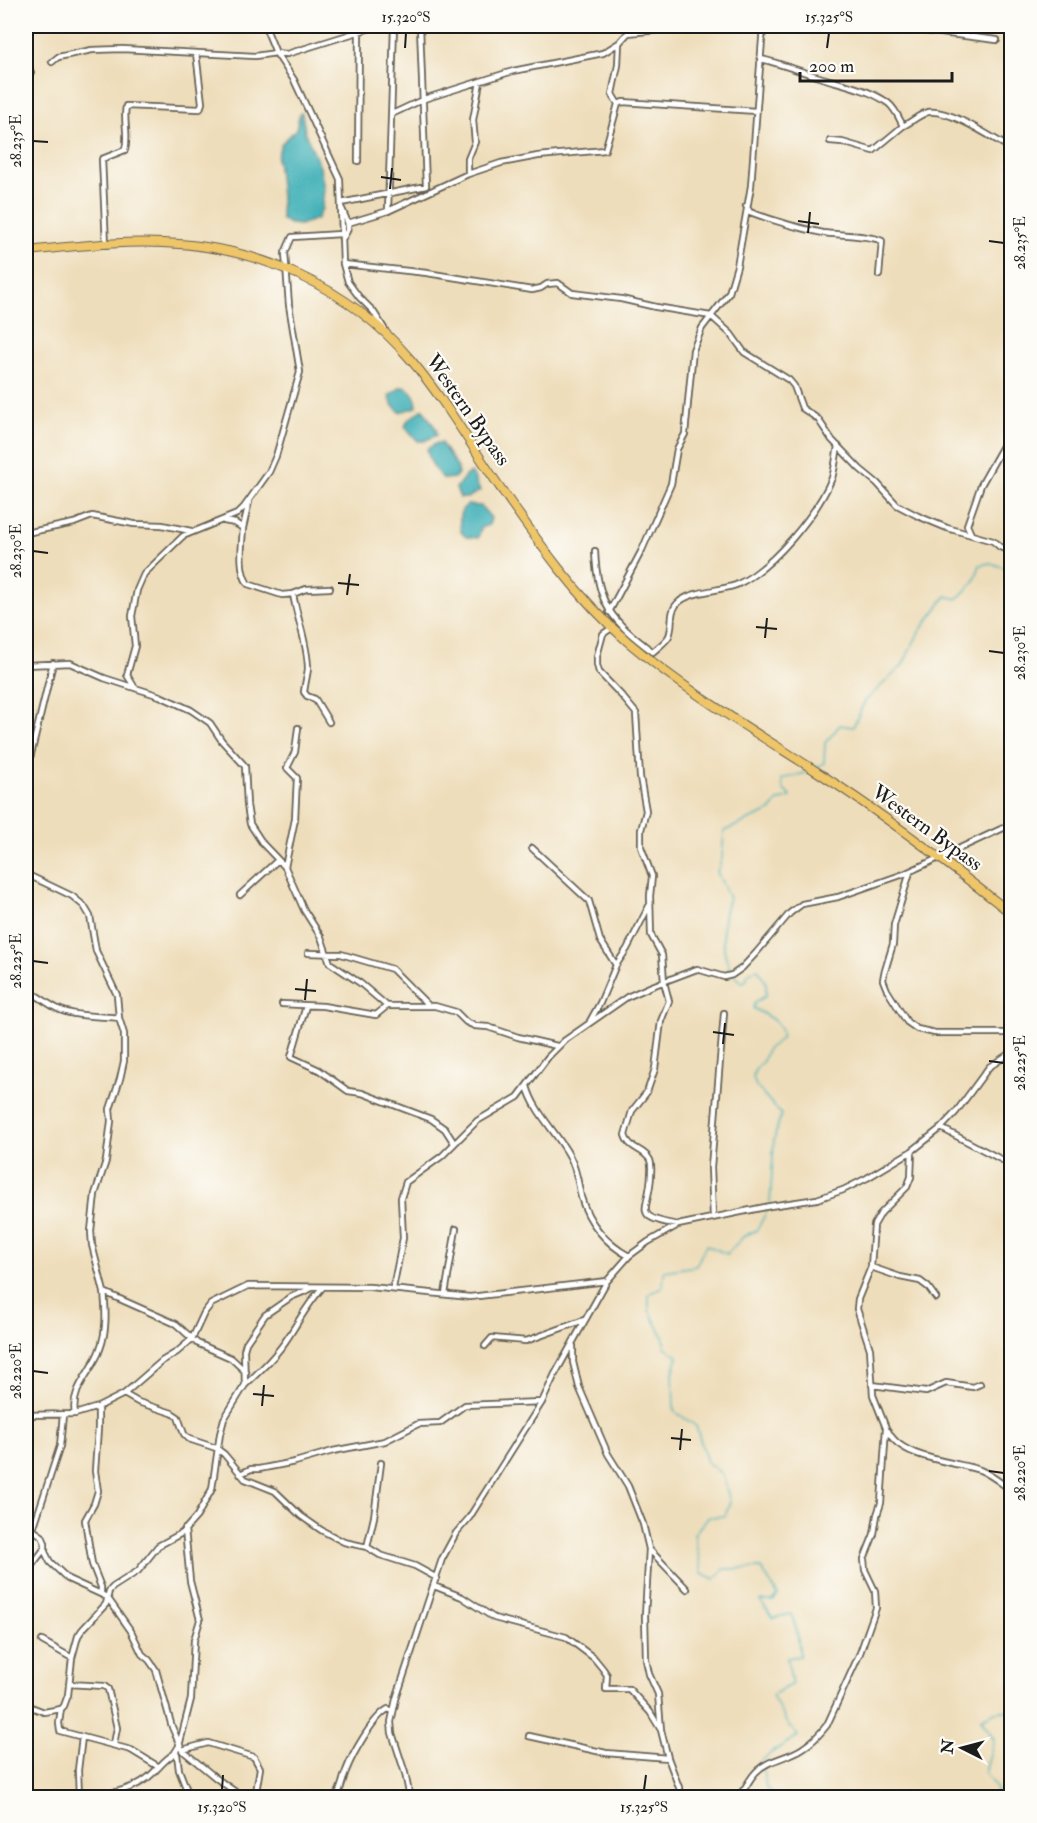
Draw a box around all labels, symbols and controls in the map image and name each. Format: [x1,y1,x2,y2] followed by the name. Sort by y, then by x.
[381,8,431,27] text: 15.320°S
[805,8,853,27] text: 15.325°S
[800,45,952,83] scale bar
[809,55,854,78] text: 200 m
[7,114,26,168] text: 28.235°E
[1011,216,1030,270] text: 28.235°E
[419,348,517,471] street label: Western Bypass
[7,523,26,578] text: 28.230°E
[1011,625,1030,680] text: 28.230°E
[865,778,988,877] street label: Western Bypass
[7,933,26,989] text: 28.225°E
[1011,1035,1030,1091] text: 28.225°E
[7,1343,26,1399] text: 28.220°E
[1011,1445,1030,1501] text: 28.220°E
[932,1718,992,1778] north arrow
[937,1738,959,1756] text: N
[197,1798,247,1817] text: 15.320°S
[620,1798,668,1817] text: 15.325°S

